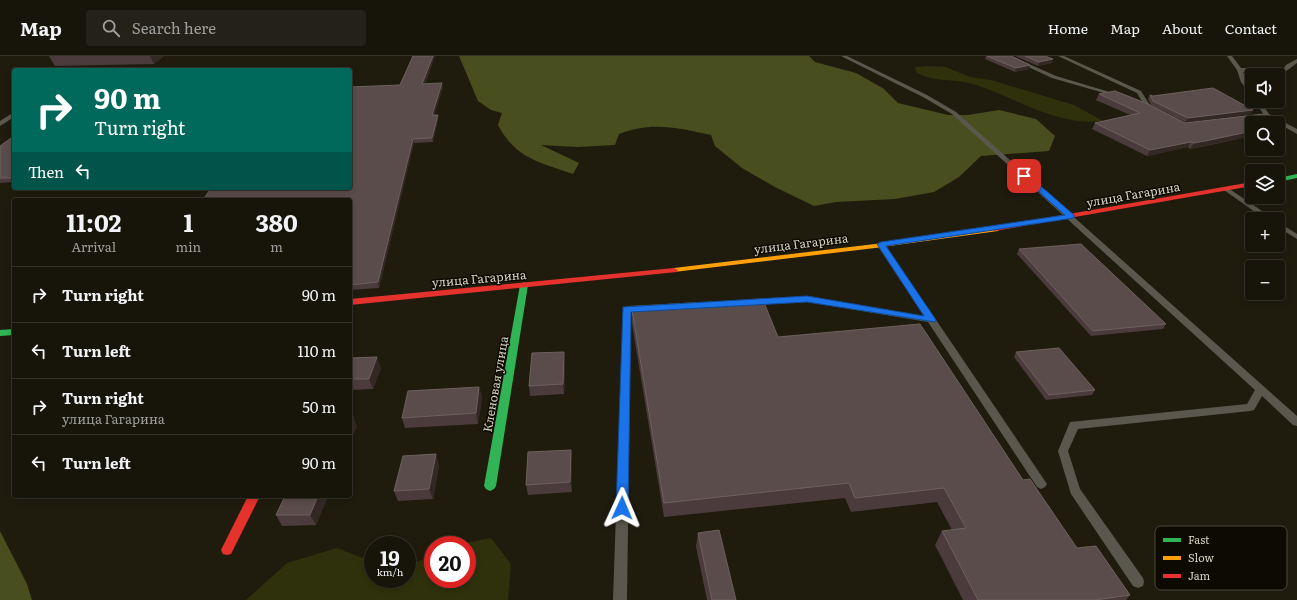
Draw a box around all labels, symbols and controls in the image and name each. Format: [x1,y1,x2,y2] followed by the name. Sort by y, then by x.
[86,10,366,46] search box
[20,14,62,42] text: Map
[132,16,216,39] text: Search here
[100,17,122,39] icon: search
[1048,18,1088,38] text: Home
[1110,18,1140,38] text: Map
[1162,18,1203,38] text: About
[1225,18,1277,38] text: Contact
[1245,68,1285,300] map controls
[1245,68,1285,108] button: sound
[94,76,161,118] text: 90 m
[28,84,80,136] icon: right
[94,114,185,141] text: Turn right
[1245,116,1285,156] button: search
[1007,159,1041,193] pin
[28,160,64,183] text: Then
[72,160,94,182] icon: left
[1245,164,1285,204] button: layers
[1013,165,1035,187] icon: arrive
[1085,177,1182,211] street label: улица Гагарина
[66,204,121,239] text: 11:02
[183,204,193,239] text: 1
[255,204,298,239] text: 380
[1245,212,1285,252] button: +
[753,228,850,258] street label: улица Гагарина
[72,237,116,256] text: Arrival
[176,237,201,256] text: min
[270,237,283,256] text: m
[1245,260,1285,300] button: −
[431,265,528,291] street label: улица Гагарина
[62,283,144,306] text: Turn right
[302,283,336,306] text: 90 m
[28,284,50,306] icon: right
[478,334,512,433] street label: Кленовая улица
[62,339,131,362] text: Turn left
[298,339,336,362] text: 110 m
[28,340,50,362] icon: left
[62,386,144,409] text: Turn right
[302,395,336,418] text: 50 m
[28,396,50,418] icon: right
[62,409,165,428] text: улица Гагарина
[62,451,131,474] text: Turn left
[302,451,336,474] text: 90 m
[28,452,50,474] icon: left
[601,487,643,529] position arrow
[1155,526,1287,590] legend
[1188,531,1210,547] text: Fast
[424,536,476,588] speed limit sign: 20
[380,542,400,572] text: 19
[1188,549,1214,565] text: Slow
[377,564,403,579] text: km/h
[1188,567,1211,583] text: Jam

